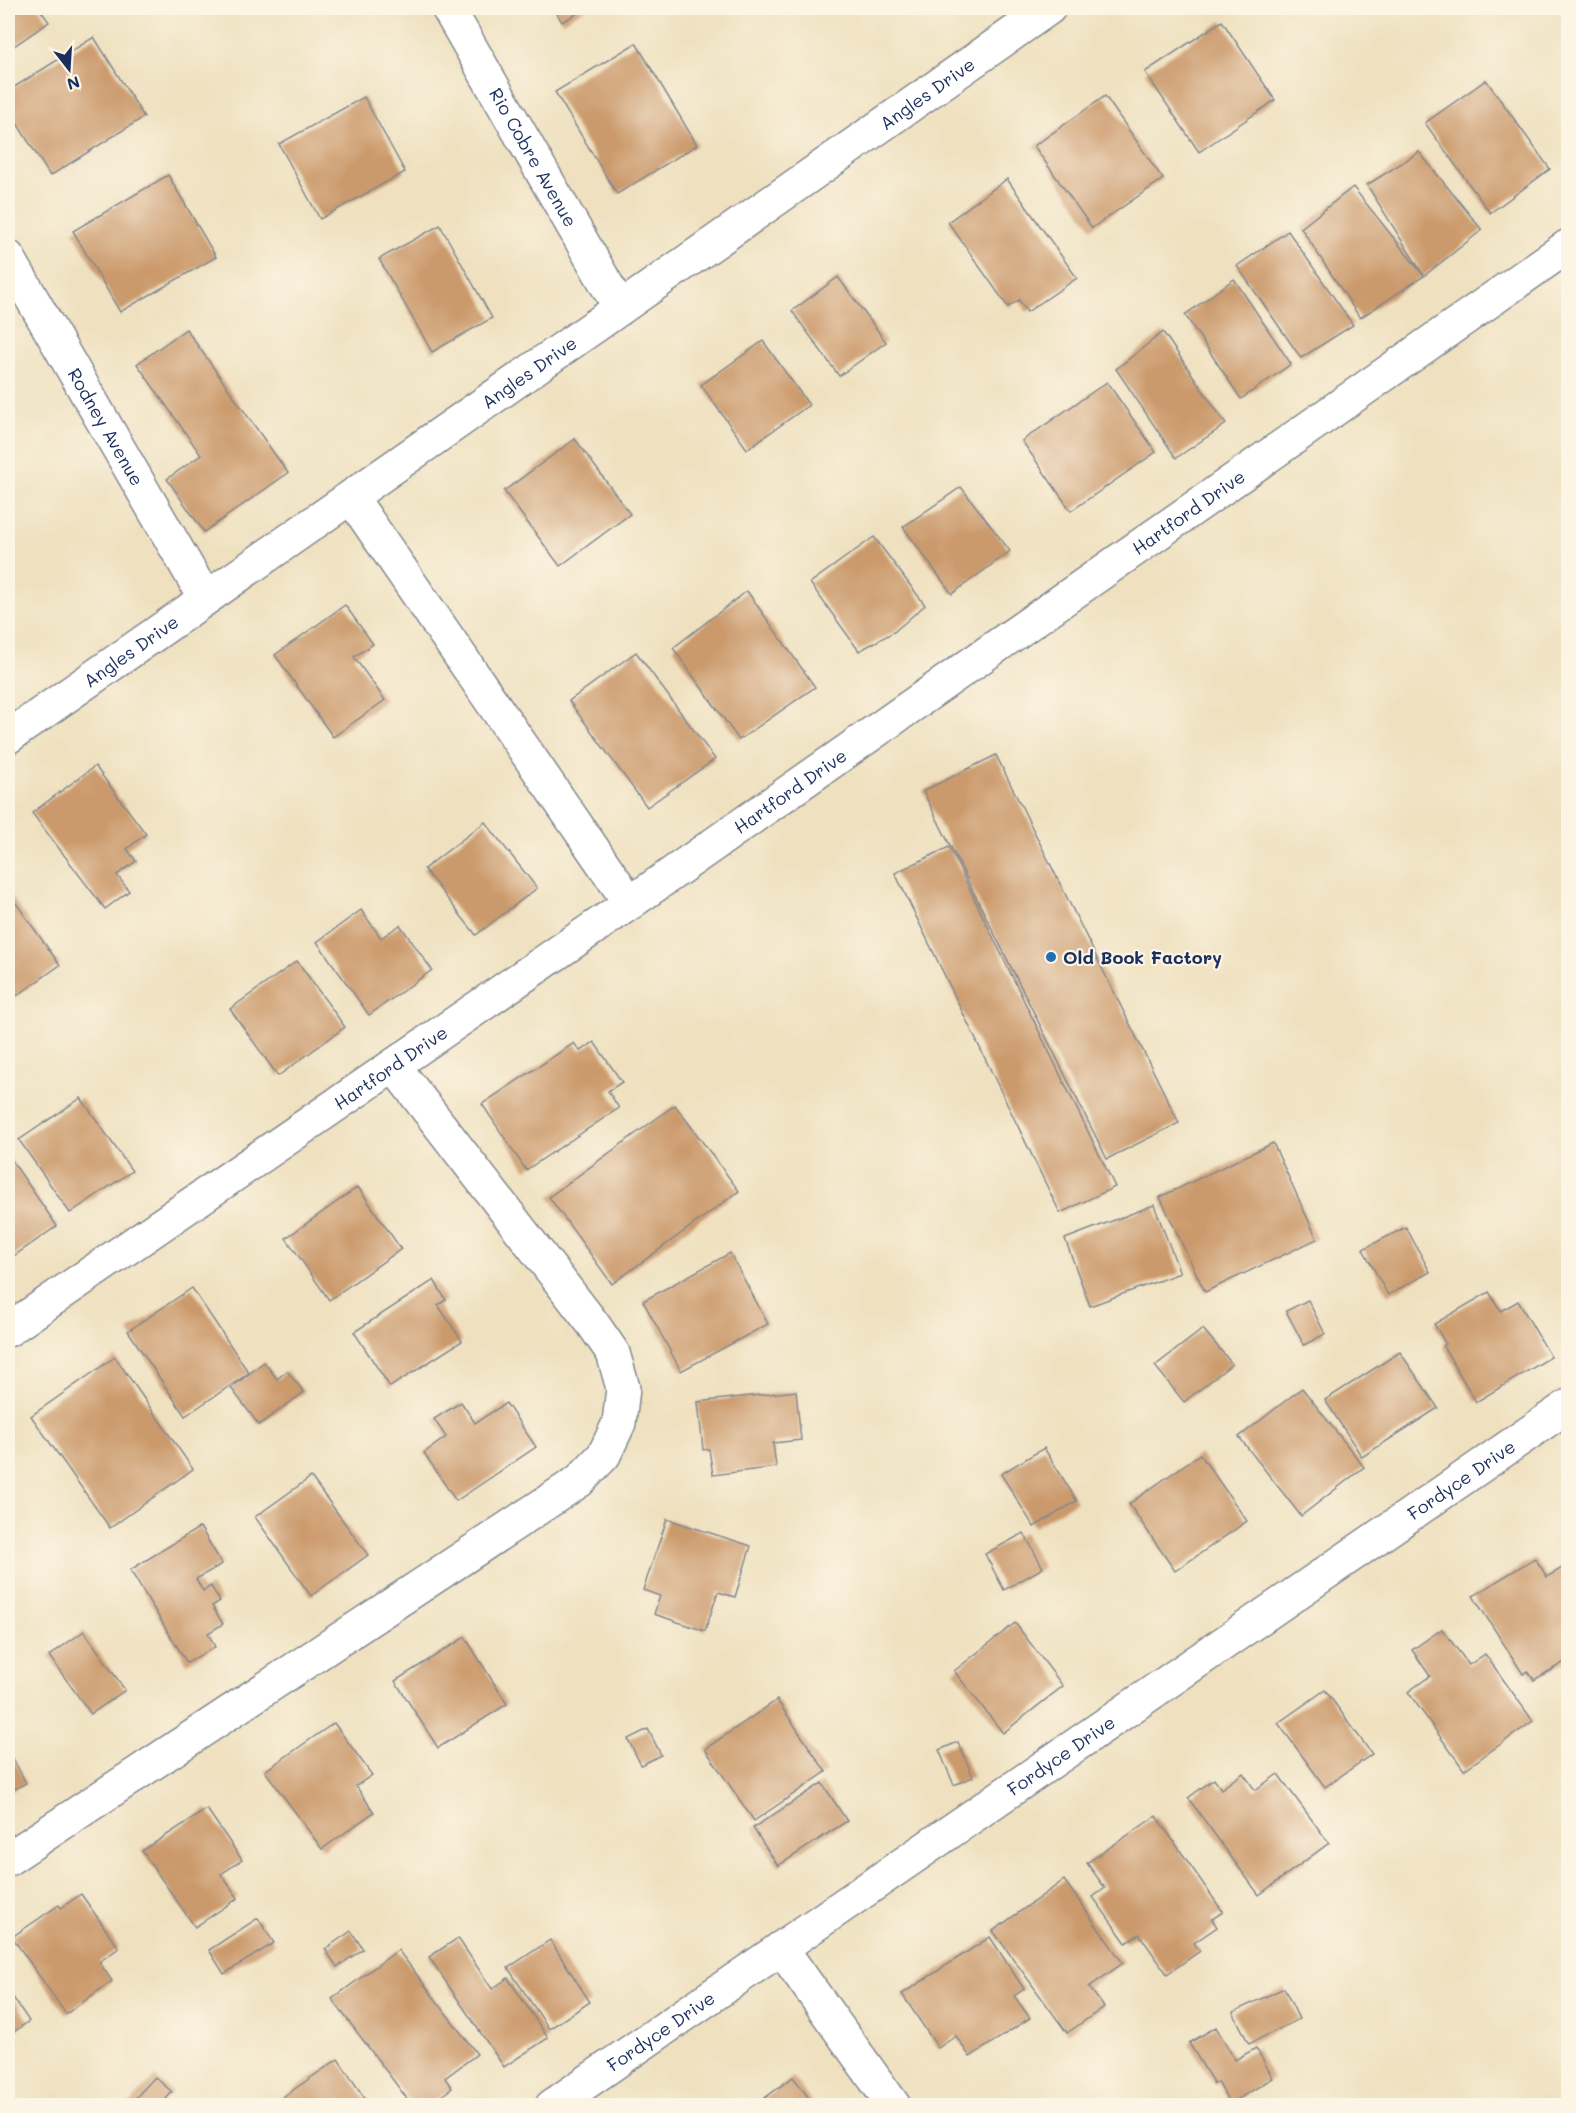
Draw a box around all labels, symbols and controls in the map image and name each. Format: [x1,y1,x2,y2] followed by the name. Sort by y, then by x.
[39,39,99,99] north arrow
[875,52,979,135] street label: Angles Drive
[65,72,82,96] text: N
[484,83,583,231] street label: Rio Cobre Avenue
[477,331,581,414] street label: Angles Drive
[63,363,150,490] street label: Rodney Avenue
[1127,464,1249,560] street label: Hartford Drive
[79,609,183,693] street label: Angles Drive
[729,743,851,839] street label: Hartford Drive
[1063,945,1222,969] place label: Old Book Factory
[1044,950,1058,964] marker: Old Book Factory
[329,1020,452,1115] street label: Hartford Drive
[1403,1434,1520,1525] street label: Fordyce Drive
[1002,1710,1119,1801] street label: Fordyce Drive
[602,1986,719,2077] street label: Fordyce Drive

